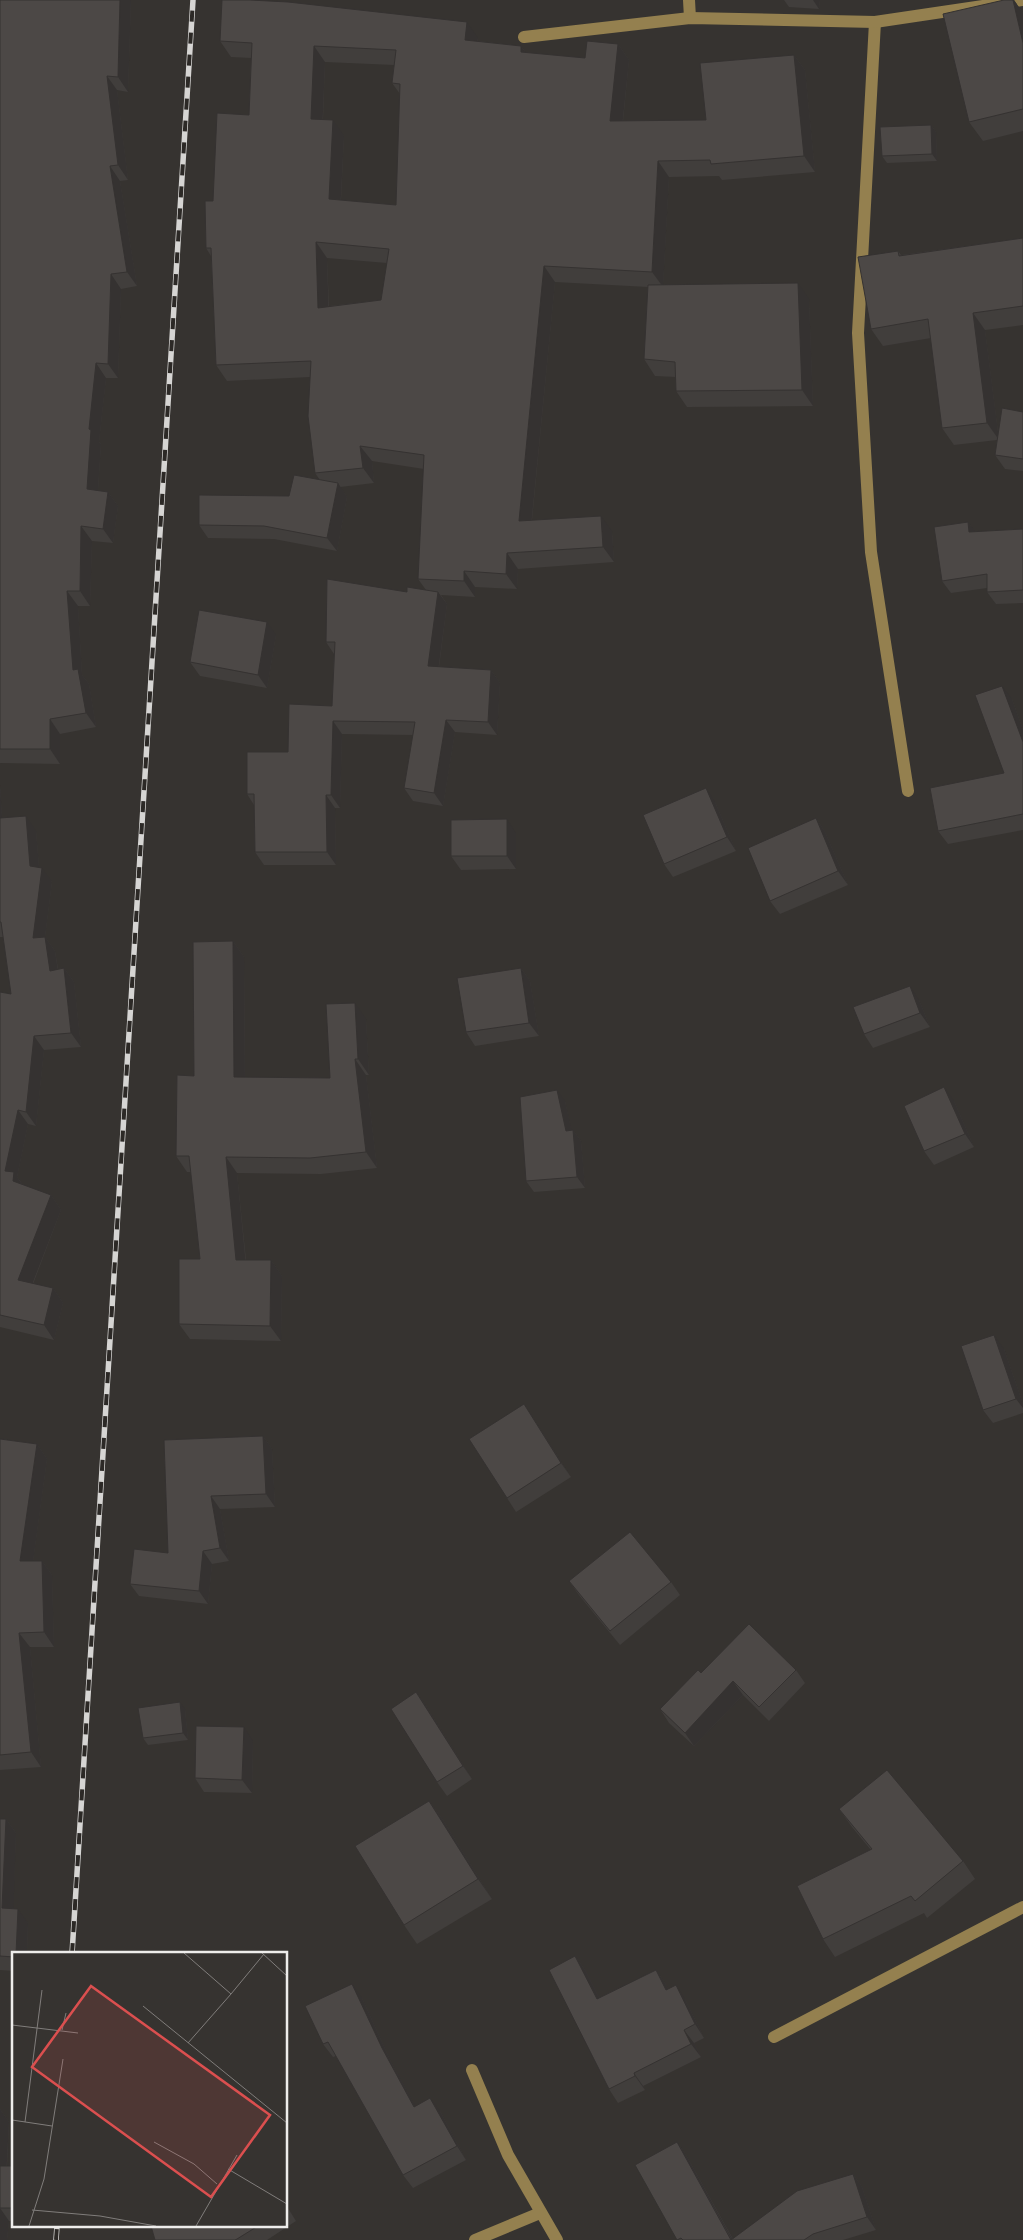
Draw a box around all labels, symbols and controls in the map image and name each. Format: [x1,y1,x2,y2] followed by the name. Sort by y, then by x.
[12,1952,288,2228] inset map

